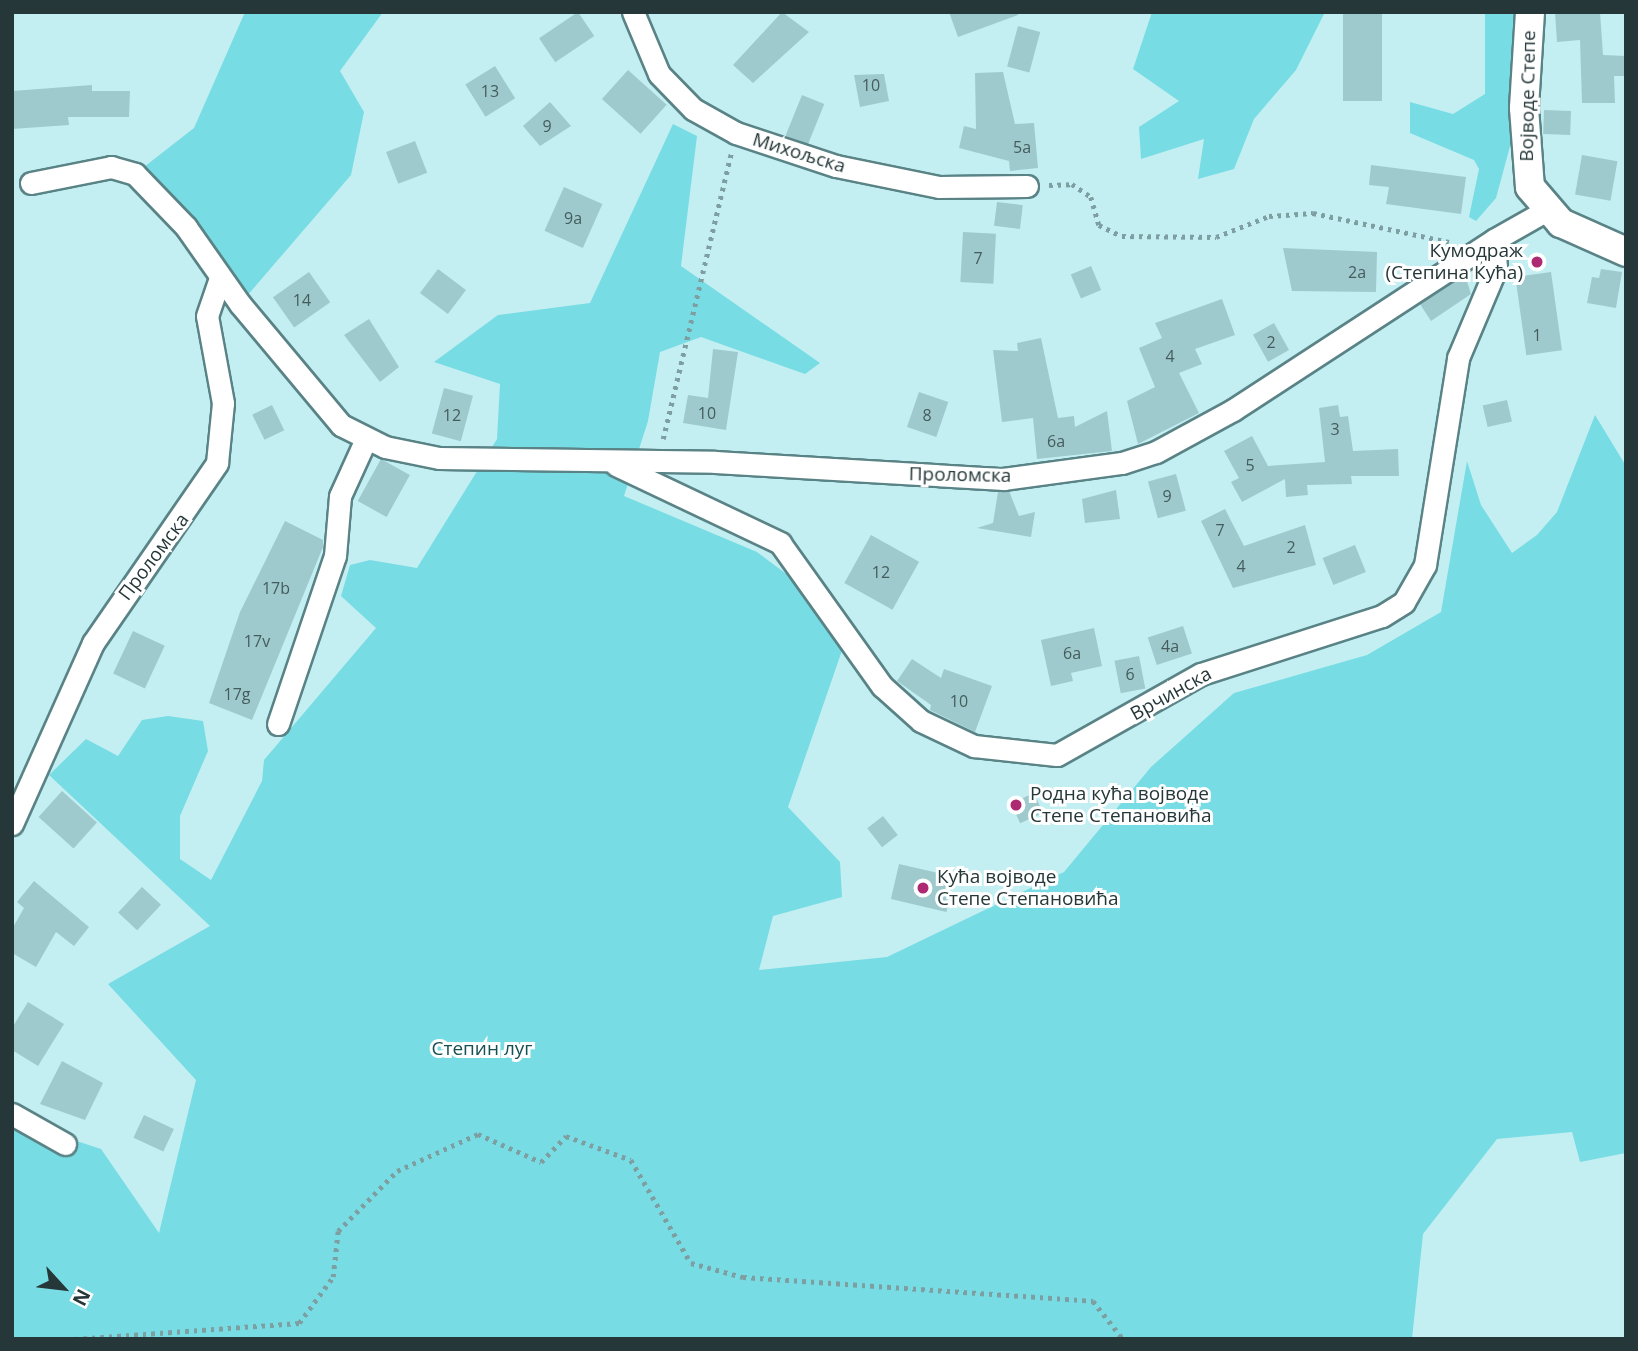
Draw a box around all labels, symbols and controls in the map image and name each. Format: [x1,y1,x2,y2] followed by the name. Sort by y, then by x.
[1515,30,1541,162] street label: Војводе Степе
[862,75,880,95] house number: 10
[481,81,499,101] house number: 13
[542,116,552,136] house number: 9
[750,128,848,178] street label: Михољска
[1013,137,1031,157] house number: 5a
[564,208,582,228] house number: 9a
[1386,240,1523,284] place label: Кумодраж (Степина Кућа)
[973,248,983,268] house number: 7
[1529,254,1545,270] marker: Кумодраж (Степина Кућа)
[1348,262,1366,282] house number: 2a
[293,290,311,310] house number: 14
[1532,325,1542,345] house number: 1
[1266,332,1276,352] house number: 2
[1165,346,1175,366] house number: 4
[698,403,716,423] house number: 10
[443,405,461,425] house number: 12
[922,405,932,425] house number: 8
[1330,419,1340,439] house number: 3
[1047,431,1065,451] house number: 6a
[1245,455,1255,475] house number: 5
[909,463,1011,487] street label: Проломска
[1162,486,1172,506] house number: 9
[114,509,194,605] street label: Проломска
[1215,520,1225,540] house number: 7
[1286,537,1296,557] house number: 2
[1236,556,1246,576] house number: 4
[872,562,890,582] house number: 12
[262,578,290,598] house number: 17b
[244,631,270,651] house number: 17v
[1161,636,1179,656] house number: 4a
[1063,643,1081,663] house number: 6a
[1127,662,1215,726] street label: Врчинска
[1125,664,1135,684] house number: 6
[224,684,250,704] house number: 17g
[950,691,968,711] house number: 10
[1030,783,1212,827] place label: Родна кућа војводе Степе Степановића
[1008,797,1024,813] marker: Родна кућа војводе Степе Степановића
[937,866,1119,910] place label: Кућа војводе Степе Степановића
[915,880,931,896] marker: Кућа војводе Степе Степановића
[432,1038,532,1060] park label: Степин луг
[28,1253,98,1323] north arrow
[67,1285,97,1310] text: N

